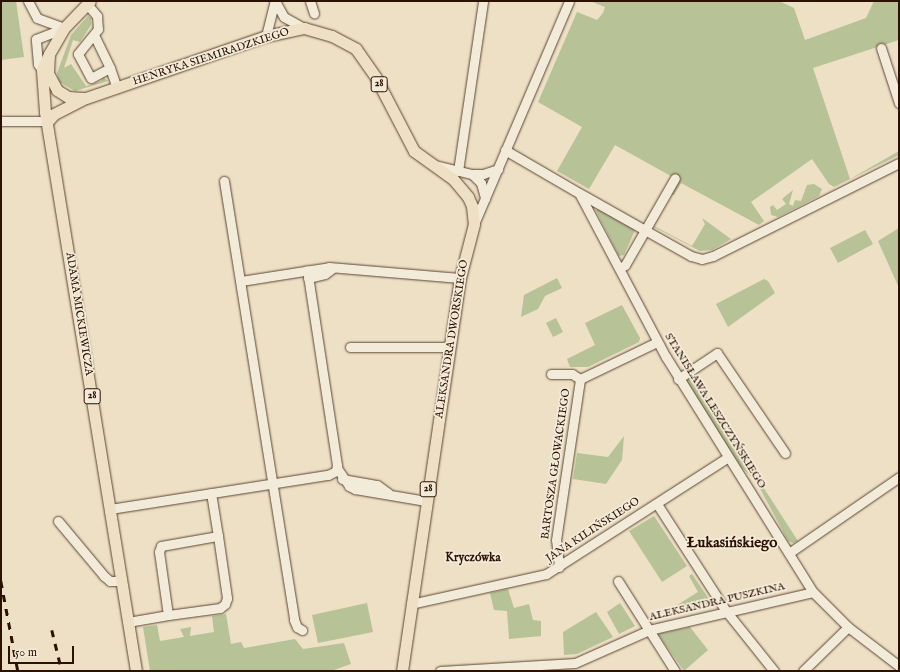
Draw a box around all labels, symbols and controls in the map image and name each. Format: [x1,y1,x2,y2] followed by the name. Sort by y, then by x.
[131,25,291,89] street label: HENRYKA SIEMIRADZKIEGO
[370,76,388,92] road number: 28
[63,251,95,377] street label: ADAMA MICKIEWICZA
[433,259,471,419] street label: ALEKSANDRA DWORSKIEGO
[662,331,768,491] street label: STANISŁAWA LESZCZYŃSKIEGO
[83,388,101,404] road number: 28
[539,388,573,540] street label: BARTOSZA GŁOWACKIEGO
[419,481,437,497] road number: 28
[544,495,642,565] street label: JANA KILIŃSKIEGO
[687,534,777,552] district label: Łukasińskiego
[445,551,501,565] district label: Kryczówka
[648,580,786,624] street label: ALEKSANDRA PUSZKINA
[10,638,76,664] scale bar
[15,645,37,660] text: 50 m

